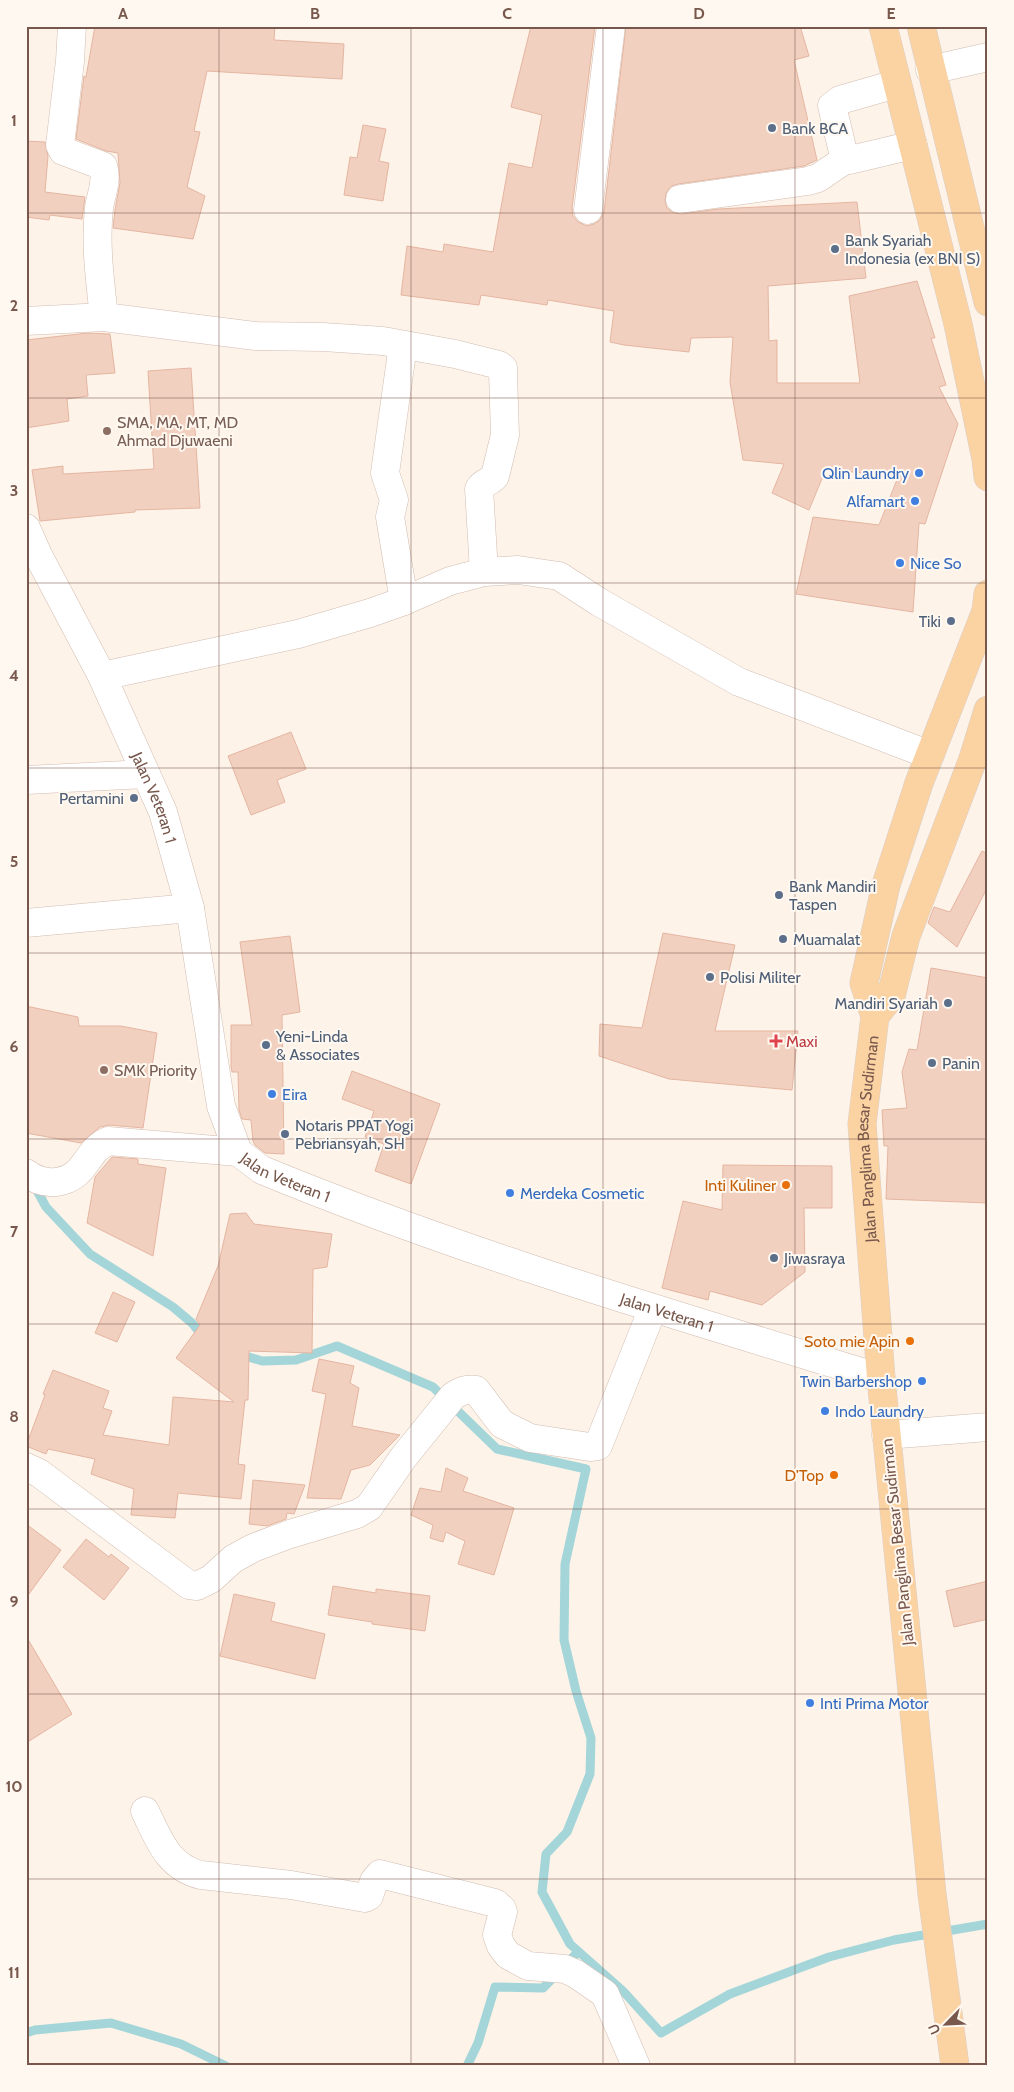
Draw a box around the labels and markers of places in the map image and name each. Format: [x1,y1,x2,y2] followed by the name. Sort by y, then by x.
[782,119,848,138] place label: Bank BCA
[766,122,778,134] marker: Bank BCA
[845,231,980,268] place label: Bank Syariah Indonesia (ex BNI S)
[829,243,841,255] marker: Bank Syariah Indonesia (ex BNI S)
[117,413,238,450] place label: SMA, MA, MT, MD Ahmad Djuwaeni
[101,425,113,437] marker: SMA, MA, MT, MD Ahmad Djuwaeni
[822,464,909,483] place label: Qlin Laundry
[913,467,925,479] marker: Qlin Laundry
[846,492,906,511] place label: Alfamart
[909,495,921,507] marker: Alfamart
[910,554,962,573] place label: Nice So
[894,557,906,569] marker: Nice So
[919,612,941,631] place label: Tiki
[945,615,957,627] marker: Tiki
[59,789,124,808] place label: Pertamini
[128,792,140,804] marker: Pertamini
[789,877,876,914] place label: Bank Mandiri Taspen
[773,889,785,901] marker: Bank Mandiri Taspen
[793,930,861,949] place label: Muamalat
[777,933,789,945] marker: Muamalat
[720,968,801,987] place label: Polisi Militer
[704,971,716,983] marker: Polisi Militer
[835,994,938,1013] place label: Mandiri Syariah
[942,997,954,1009] marker: Mandiri Syariah
[275,1027,360,1064] place label: Yeni-Linda & Associates
[786,1032,818,1051] place label: Maxi
[770,1035,782,1047] marker: Maxi
[260,1039,272,1051] marker: Yeni-Linda & Associates
[942,1054,980,1073] place label: Panin
[926,1057,938,1069] marker: Panin
[114,1061,197,1080] place label: SMK Priority
[98,1064,110,1076] marker: SMK Priority
[282,1085,308,1104] place label: Eira
[266,1088,278,1100] marker: Eira
[295,1116,413,1153] place label: Notaris PPAT Yogi Pebriansyah, SH
[279,1128,291,1140] marker: Notaris PPAT Yogi Pebriansyah, SH
[704,1176,777,1195] place label: Inti Kuliner
[780,1179,792,1191] marker: Inti Kuliner
[520,1184,645,1203] place label: Merdeka Cosmetic
[504,1187,516,1199] marker: Merdeka Cosmetic
[783,1249,845,1268] place label: Jiwasraya
[768,1252,780,1264] marker: Jiwasraya
[804,1332,900,1351] place label: Soto mie Apin
[904,1335,916,1347] marker: Soto mie Apin
[800,1372,912,1391] place label: Twin Barbershop
[916,1375,928,1387] marker: Twin Barbershop
[835,1402,924,1421] place label: Indo Laundry
[819,1405,831,1417] marker: Indo Laundry
[785,1466,824,1485] place label: D’Top
[828,1469,840,1481] marker: D’Top
[820,1694,930,1713] place label: Inti Prima Motor
[804,1697,816,1709] marker: Inti Prima Motor

